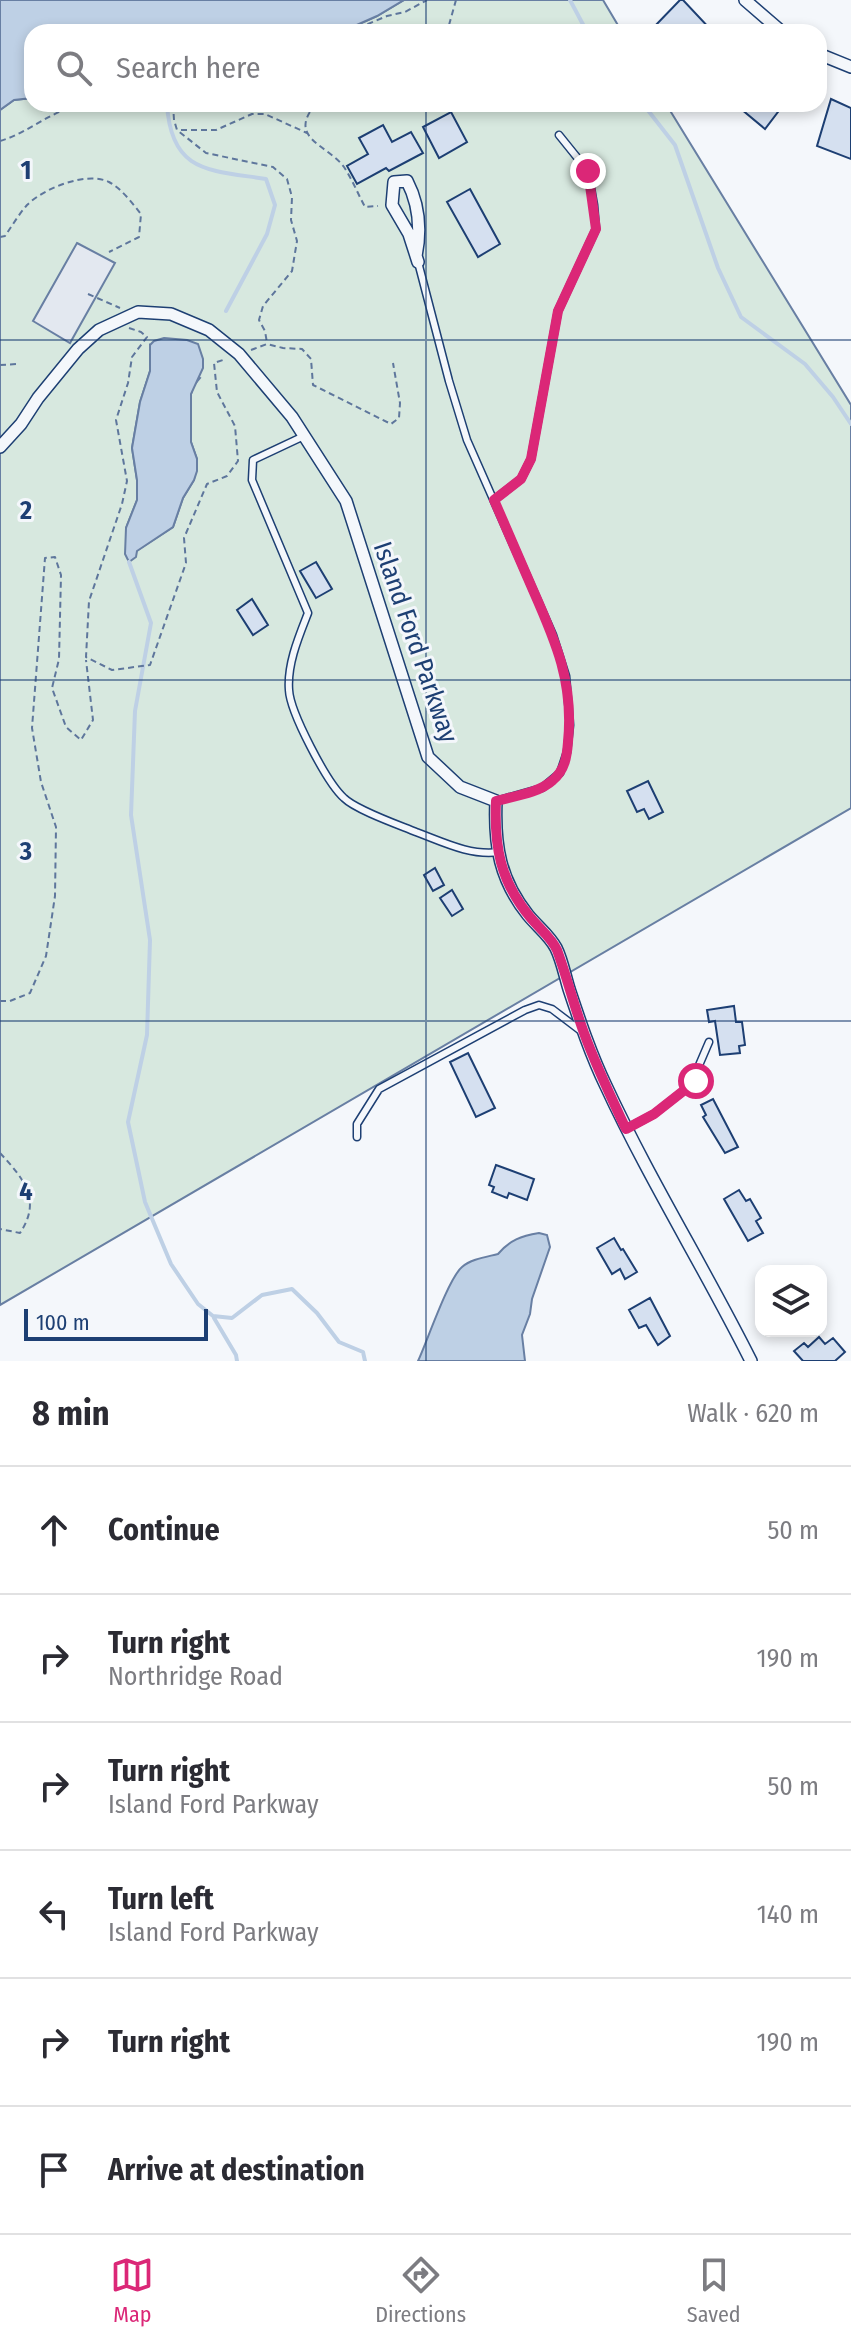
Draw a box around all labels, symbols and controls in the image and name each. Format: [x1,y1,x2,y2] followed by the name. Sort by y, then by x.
[24,24,827,112] search box
[52,46,96,90] icon: search
[116,50,261,86] text: Search here
[570,153,606,189] route end
[21,155,32,186] text: 1
[19,495,32,526] text: 2
[367,538,465,747] street label: Island Ford Parkway
[19,836,32,867] text: 3
[678,1063,714,1099] route start
[19,1176,33,1207] text: 4
[755,1265,827,1337] map controls
[755,1265,827,1337] button: layers
[24,1305,208,1341] scale bar
[36,1309,90,1336] text: 100 m
[32,1393,110,1434] text: 8 min
[687,1398,819,1429] text: Walk · 620 m
[32,1508,76,1552] icon: ahead
[108,1512,220,1548] text: Continue
[767,1515,819,1546] text: 50 m
[108,1625,230,1661] text: Turn right
[32,1636,76,1680] icon: right
[757,1643,819,1674] text: 190 m
[108,1661,283,1692] text: Northridge Road
[108,1753,230,1789] text: Turn right
[32,1764,76,1808] icon: right
[767,1771,819,1802] text: 50 m
[108,1789,319,1820] text: Island Ford Parkway
[108,1881,214,1917] text: Turn left
[32,1892,76,1936] icon: left
[757,1899,819,1930] text: 140 m
[108,1917,319,1948] text: Island Ford Parkway
[32,2020,76,2064] icon: right
[108,2024,230,2060] text: Turn right
[757,2027,819,2058] text: 190 m
[32,2148,76,2192] icon: arrive
[108,2152,365,2188] text: Arrive at destination
[110,2253,154,2328] tab: Map
[375,2253,466,2328] tab: Directions
[687,2253,741,2328] tab: Saved

